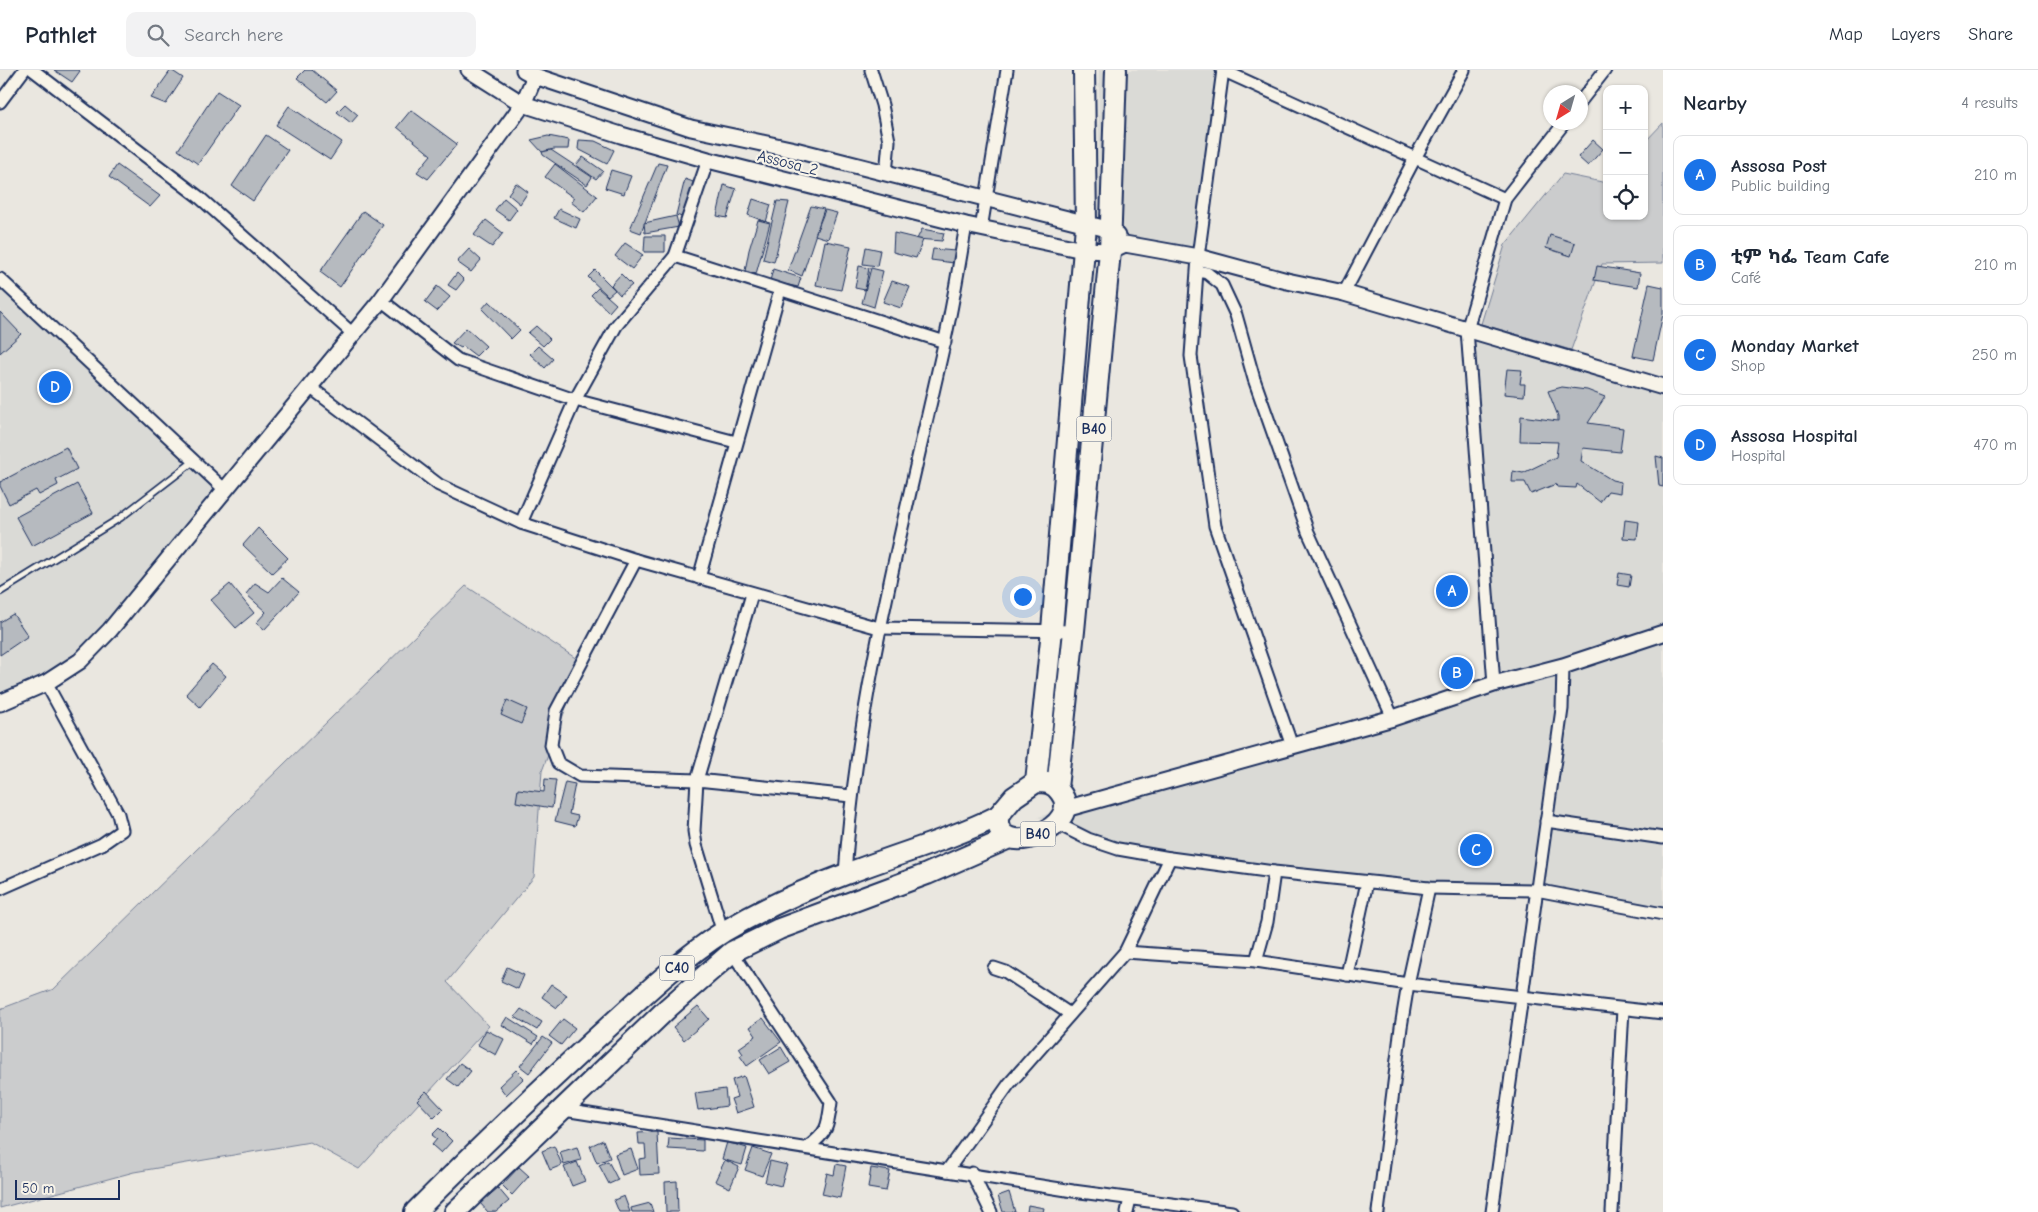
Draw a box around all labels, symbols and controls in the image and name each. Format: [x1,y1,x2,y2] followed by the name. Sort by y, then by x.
[126,12,476,57] search box
[25,21,96,49] text: Pathlet
[144,21,172,49] icon: search
[184,24,283,46] text: Search here
[1829,24,1863,45] text: Map
[1891,24,1940,45] text: Layers
[1968,24,2013,45] text: Share
[1543,85,1588,130] north arrow
[1603,85,1648,220] map controls
[1603,85,1648,130] button: +
[1683,91,1747,115] text: Nearby
[1961,94,2018,112] text: 4 results
[1603,130,1648,175] button: −
[755,147,820,179] street label: Assosa_2
[1731,155,1827,177] text: Assosa Post
[1696,166,1704,184] text: A
[1974,166,2017,184] text: 210 m
[1603,175,1648,220] button: locate
[1731,177,1830,195] text: Public building
[1731,246,1889,268] text: ቲም ካፌ Team Cafe
[1695,256,1705,274] text: B
[1974,256,2017,274] text: 210 m
[1731,269,1761,287] text: Café
[1731,335,1859,357] text: Monday Market
[1695,346,1705,364] text: C
[1972,346,2017,364] text: 250 m
[1731,357,1765,375] text: Shop
[39,368,71,406] pin: D
[1076,416,1112,442] road number: B40
[1731,425,1858,447] text: Assosa Hospital
[1695,436,1705,454] text: D
[1973,436,2017,454] text: 470 m
[1731,447,1786,465] text: Hospital
[1436,572,1468,610] pin: A
[1010,584,1036,610] your location
[1441,654,1473,692] pin: B
[1020,822,1056,846] road number: B40
[1460,831,1492,869] pin: C
[660,956,694,980] road number: C40
[15,1177,120,1200] scale bar
[22,1180,54,1197] text: 50 m

